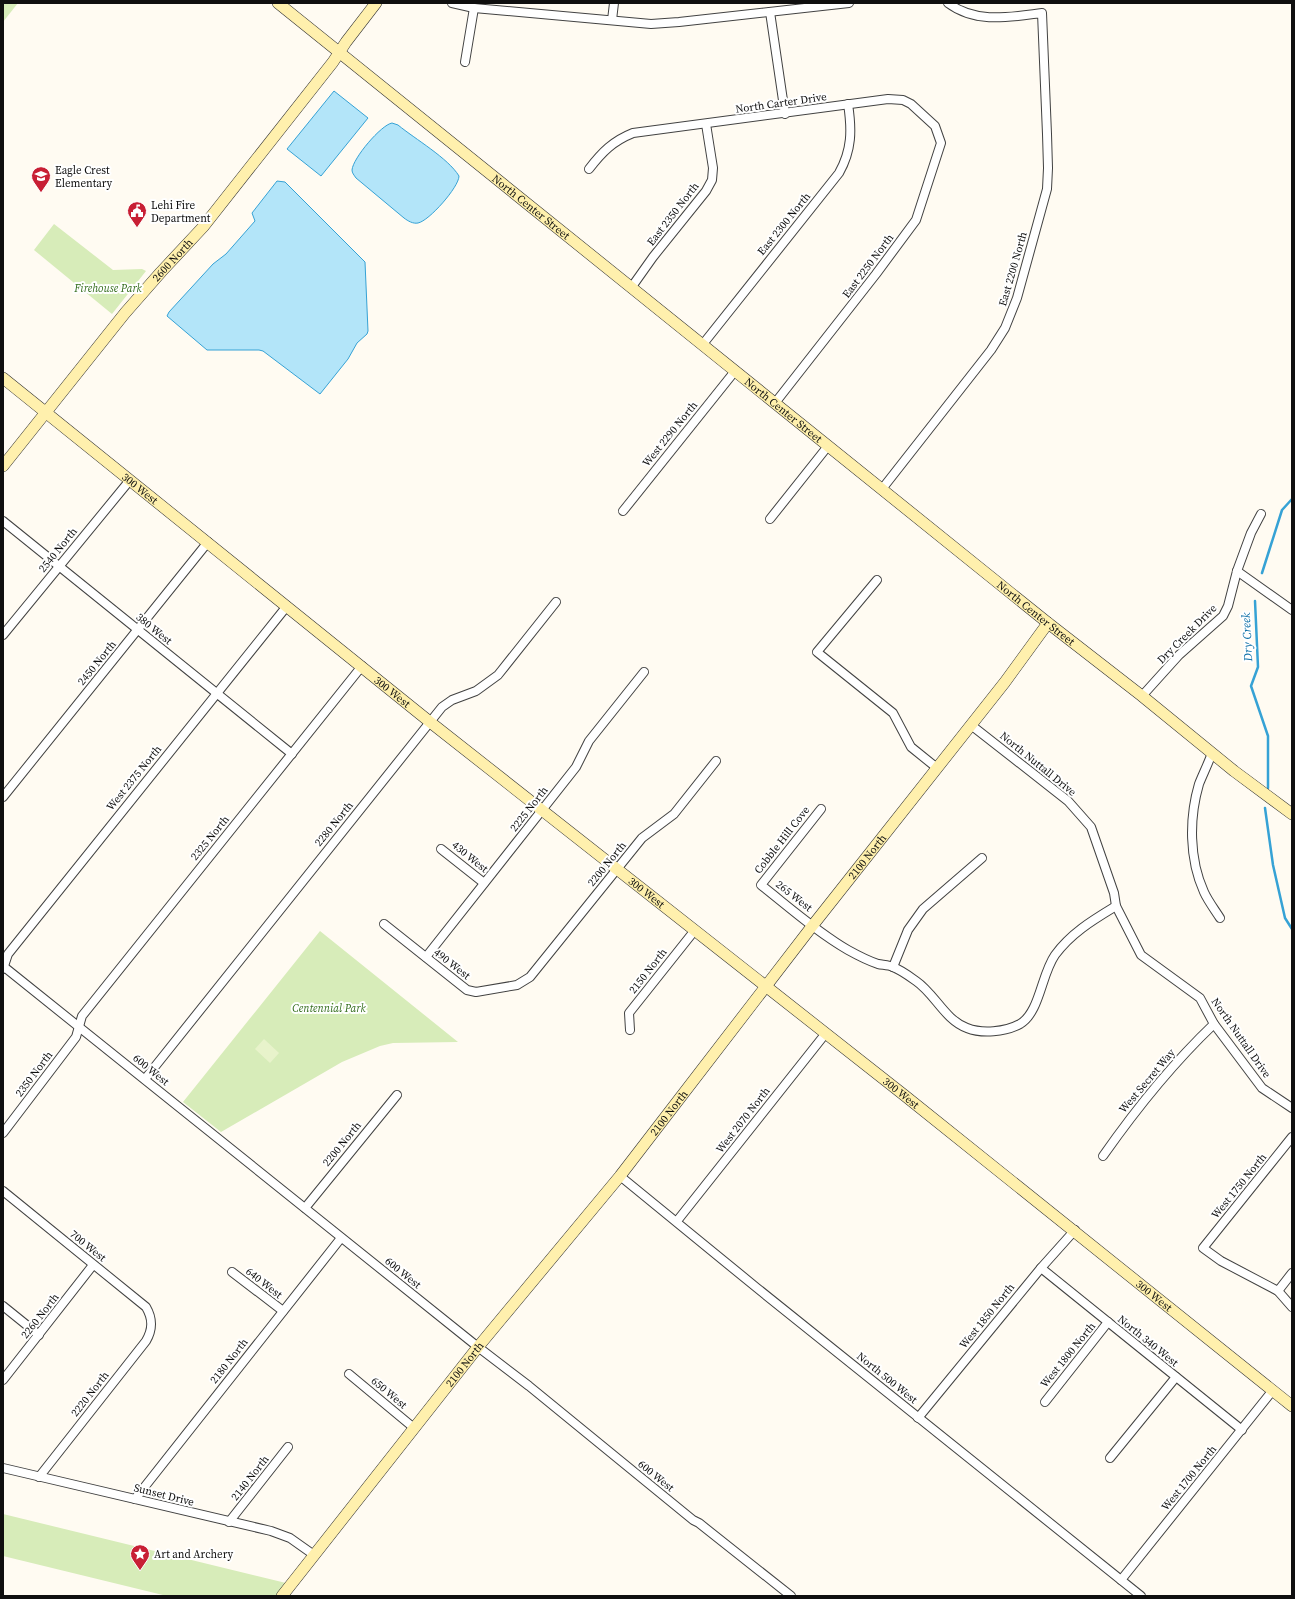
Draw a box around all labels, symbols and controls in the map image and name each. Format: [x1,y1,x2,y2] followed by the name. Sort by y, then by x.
[734,89,828,117] street label: North Carter Drive
[55,163,113,191] place label: Eagle Crest Elementary
[30,165,52,193] school or university icon: Eagle Crest Elementary
[489,171,573,243] street label: North Center Street
[643,179,703,249] street label: East 2350 North
[754,189,814,259] street label: East 2300 North
[151,198,211,226] place label: Lehi Fire Department
[126,200,148,228] public building icon: Lehi Fire Department
[995,230,1031,308] street label: East 2200 North
[839,231,897,301] street label: East 2250 North
[149,235,196,285] street label: 2600 North
[73,281,143,296] park label: Firehouse Park
[741,374,826,446] street label: North Center Street
[639,398,701,470] street label: West 2290 North
[119,469,162,508] street label: 300 West
[35,524,81,576] street label: 2540 North
[994,577,1078,649] street label: North Center Street
[1154,601,1220,667] street label: Dry Creek Drive
[133,610,176,648] street label: 380 West
[1238,612,1256,663] water label: Dry Creek
[74,637,120,689] street label: 2450 North
[371,672,414,711] street label: 300 West
[997,728,1080,800] street label: North Nuttall Drive
[103,742,165,814] street label: West 2375 North
[507,783,552,835] street label: 2225 North
[311,798,357,850] street label: 2280 North
[751,803,813,877] street label: Cobble Hill Cove
[187,812,233,864] street label: 2325 North
[845,831,890,882] street label: 2100 North
[449,838,492,876] street label: 430 West
[584,838,630,890] street label: 2200 North
[625,873,668,912] street label: 300 West
[773,877,816,915] street label: 265 West
[431,945,474,983] street label: 490 West
[626,945,671,997] street label: 2150 North
[1208,995,1274,1081] street label: North Nuttall Drive
[292,1001,367,1016] park label: Centennial Park
[1116,1045,1179,1116] street label: West Secret Way
[12,1048,56,1100] street label: 2350 North
[130,1051,173,1089] street label: 600 West
[880,1074,923,1112] street label: 300 West
[712,1084,774,1156] street label: West 2070 North
[646,1087,691,1139] street label: 2100 North
[319,1118,365,1170] street label: 2200 North
[1208,1150,1270,1222] street label: West 1750 North
[67,1227,110,1265] street label: 700 West
[382,1254,425,1292] street label: 600 West
[243,1264,286,1302] street label: 640 West
[1133,1276,1176,1315] street label: 300 West
[956,1280,1018,1352] street label: West 1850 North
[18,1290,63,1342] street label: 2260 North
[1114,1312,1182,1370] street label: North 340 West
[1037,1319,1099,1391] street label: West 1800 North
[207,1335,252,1387] street label: 2180 North
[442,1338,487,1390] street label: 2100 North
[853,1349,921,1407] street label: North 500 West
[68,1368,113,1420] street label: 2220 North
[368,1374,410,1413] street label: 650 West
[1158,1442,1220,1514] street label: West 1700 North
[228,1452,273,1504] street label: 2140 North
[635,1457,678,1495] street label: 600 West
[132,1480,196,1510] street label: Sunset Drive
[129,1543,151,1571] place icon: Art and Archery
[154,1547,233,1562] place label: Art and Archery

